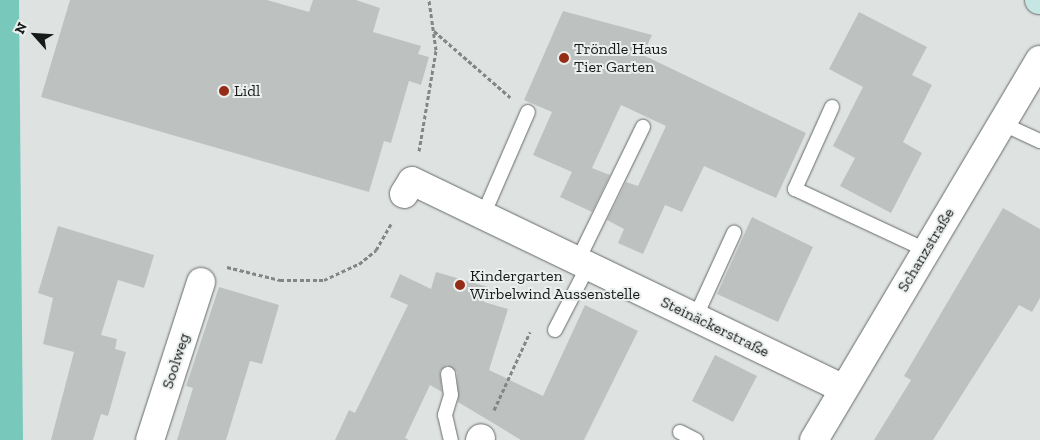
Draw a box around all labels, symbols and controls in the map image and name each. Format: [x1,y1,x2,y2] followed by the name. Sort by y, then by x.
[10,10,60,60] north arrow
[11,20,31,37] text: N
[574,39,668,77] place label: Tröndle Haus Tier Garten
[558,52,570,64] marker: Tröndle Haus Tier Garten
[234,81,260,101] place label: Lidl
[218,85,230,97] marker: Lidl
[893,205,959,295] street label: Schanzstraße
[470,266,641,304] place label: Kindergarten Wirbelwind Aussenstelle
[454,279,466,291] marker: Kindergarten Wirbelwind Aussenstelle
[658,292,772,362] street label: Steinäckerstraße
[158,331,194,391] street label: Soolweg

